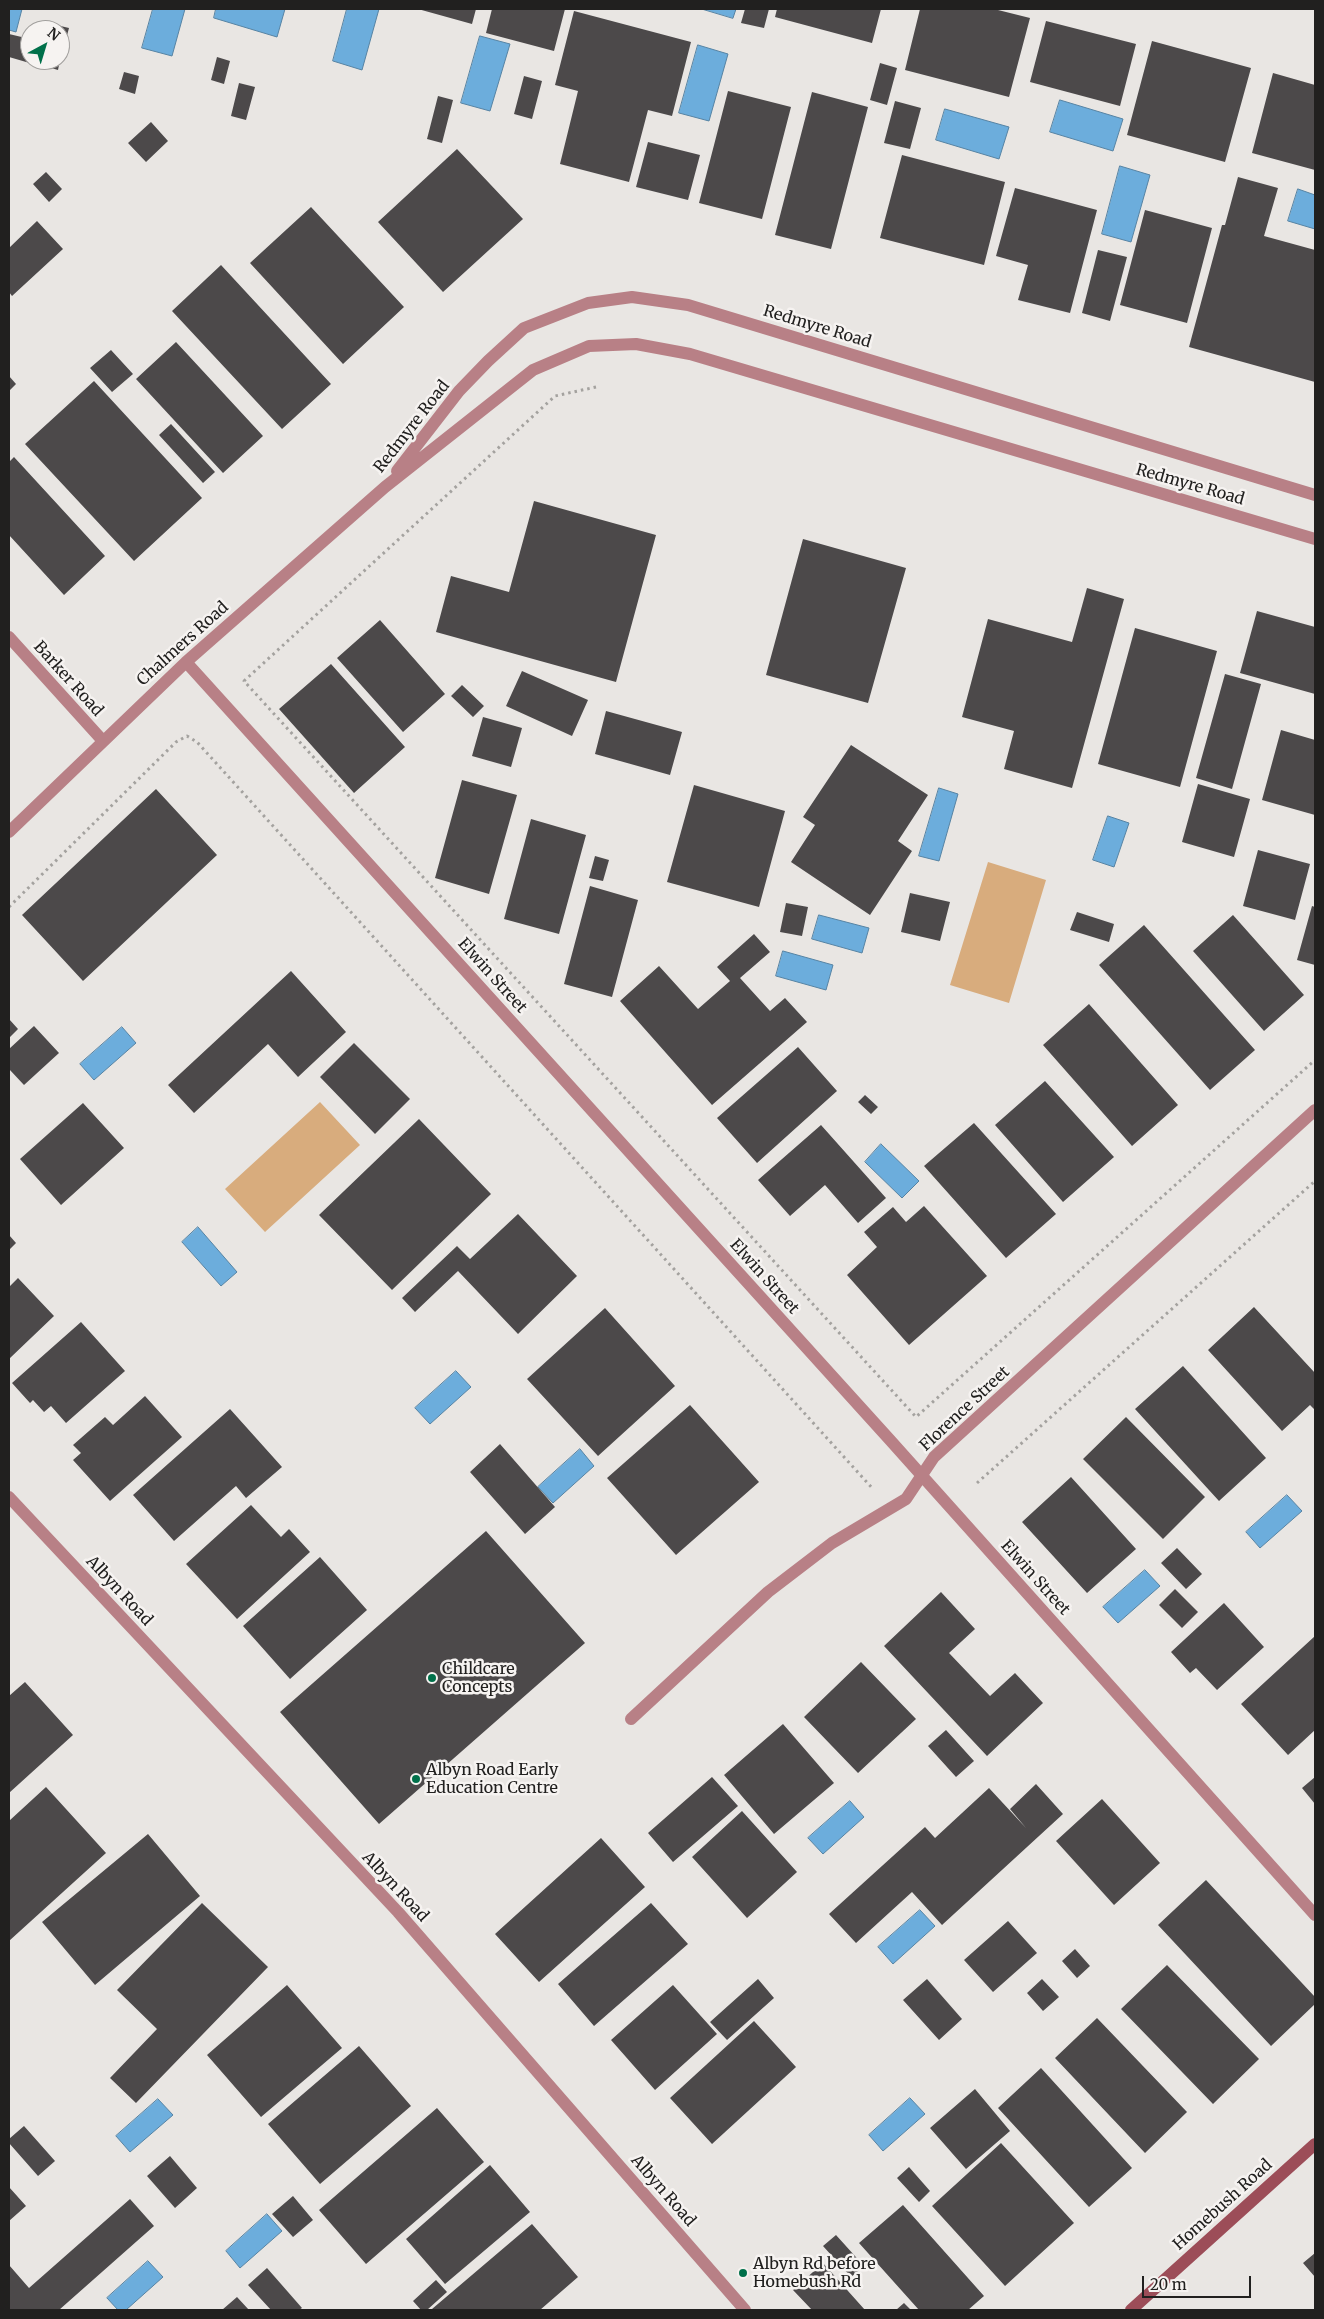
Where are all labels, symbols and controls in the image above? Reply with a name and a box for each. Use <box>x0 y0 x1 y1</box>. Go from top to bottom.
north arrow <box>20 20 70 70</box>
text: N <box>44 24 64 45</box>
street label: Redmyre Road <box>761 301 873 353</box>
street label: Redmyre Road <box>370 377 454 477</box>
street label: Redmyre Road <box>1134 460 1246 510</box>
street label: Chalmers Road <box>133 598 233 690</box>
street label: Barker Road <box>29 637 107 721</box>
street label: Elwin Street <box>453 935 531 1017</box>
street label: Elwin Street <box>725 1236 803 1318</box>
street label: Florence Street <box>916 1363 1014 1455</box>
street label: Elwin Street <box>996 1537 1074 1619</box>
street label: Albyn Road <box>82 1552 156 1630</box>
place label: Childcare Concepts <box>442 1659 515 1697</box>
marker: Childcare Concepts <box>426 1672 438 1684</box>
place label: Albyn Road Early Education Centre <box>426 1760 558 1798</box>
marker: Albyn Road Early Education Centre <box>410 1773 422 1785</box>
street label: Albyn Road <box>358 1848 432 1926</box>
street label: Albyn Road <box>627 2151 699 2231</box>
street label: Homebush Road <box>1170 2156 1276 2254</box>
place label: Albyn Rd before Homebush Rd <box>753 2254 876 2292</box>
scale bar <box>1144 2266 1253 2298</box>
marker: Albyn Rd before Homebush Rd <box>737 2267 749 2279</box>
text: 20 m <box>1150 2275 1187 2294</box>

